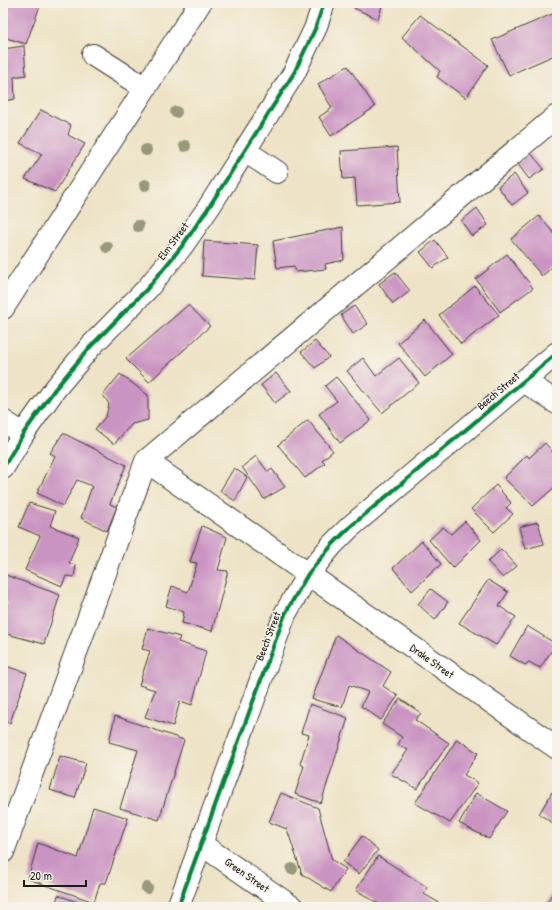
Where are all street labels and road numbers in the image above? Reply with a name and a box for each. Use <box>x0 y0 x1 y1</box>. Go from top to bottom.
street label: Elm Street <box>154 219 192 263</box>
street label: Beech Street <box>474 369 522 413</box>
street label: Beech Street <box>252 609 284 662</box>
street label: Drake Street <box>407 641 457 681</box>
street label: Green Street <box>222 855 272 896</box>

